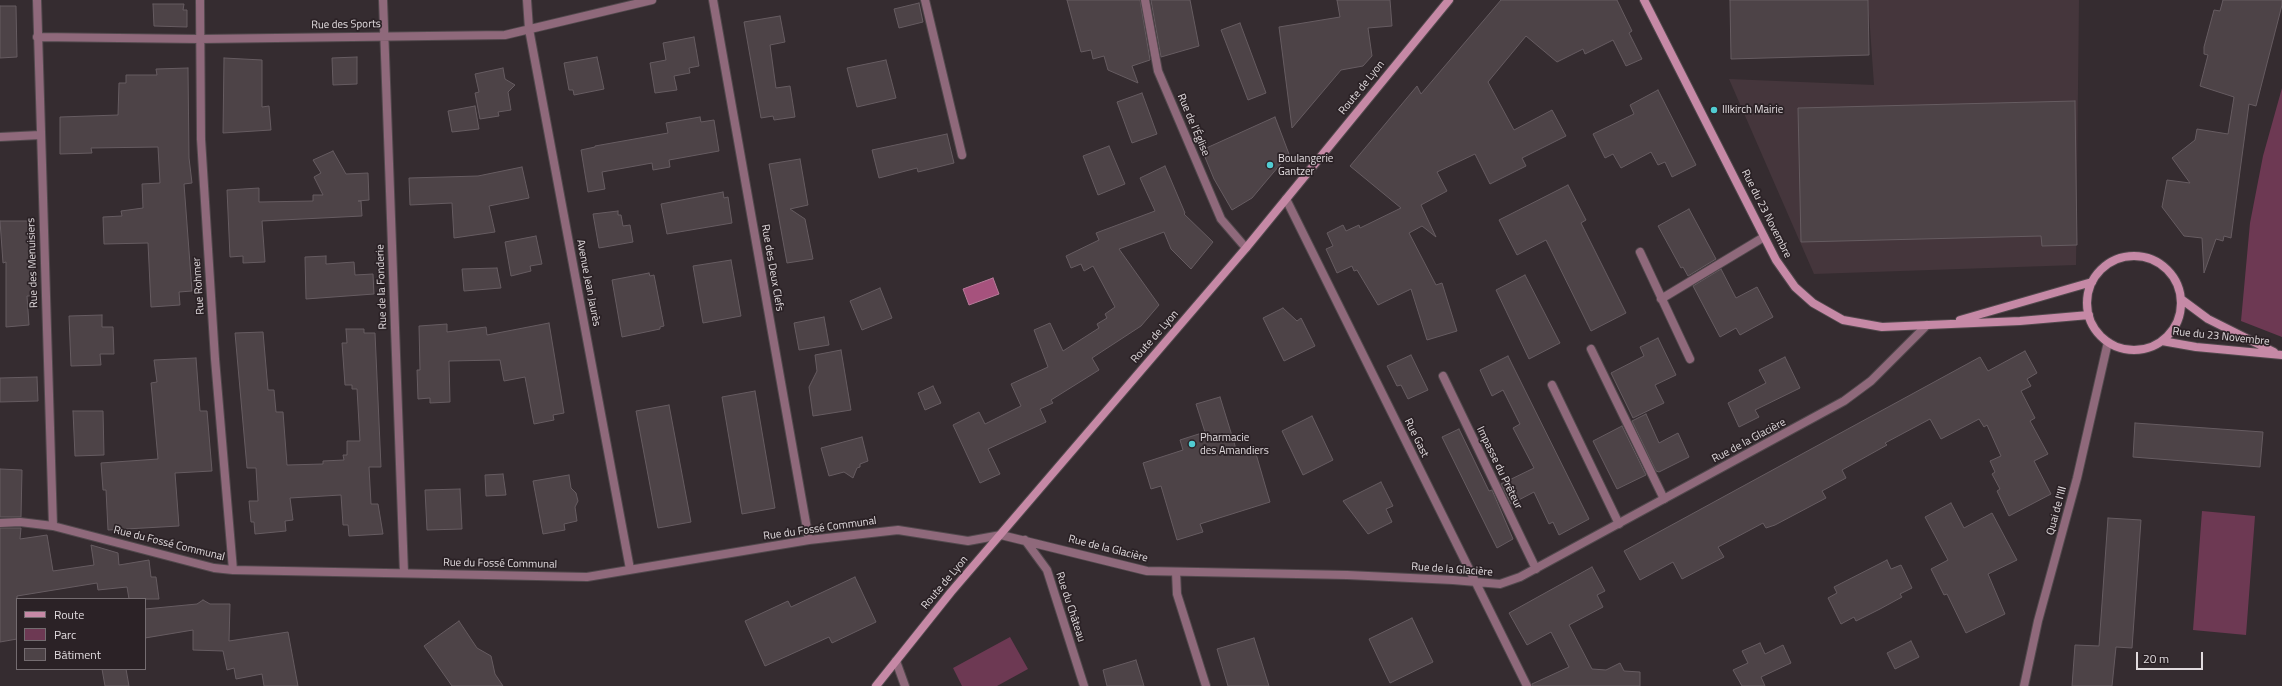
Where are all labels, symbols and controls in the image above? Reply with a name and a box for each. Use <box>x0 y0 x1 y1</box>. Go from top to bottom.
street label: Rue des Sports <box>311 18 381 32</box>
street label: Route de Lyon <box>1336 58 1388 118</box>
street label: Rue de l'Église <box>1174 92 1212 158</box>
place label: Illkirch Mairie <box>1722 103 1783 117</box>
marker: Illkirch Mairie <box>1709 105 1719 115</box>
place label: Boulangerie Gantzer <box>1278 152 1333 178</box>
marker: Boulangerie Gantzer <box>1265 160 1275 170</box>
street label: Rue du 23 Novembre <box>1738 168 1794 260</box>
street label: Rue des Menuisiers <box>25 218 41 308</box>
street label: Rue des Deux Clefs <box>758 223 786 313</box>
street label: Avenue Jean Jaurès <box>573 238 603 328</box>
street label: Rue de la Fonderie <box>374 244 390 330</box>
street label: Rue Rohmer <box>190 257 208 315</box>
street label: Route de Lyon <box>1128 308 1182 366</box>
street label: Rue du 23 Novembre <box>2172 325 2270 349</box>
street label: Rue Gast <box>1401 416 1431 460</box>
street label: Rue de la Glacière <box>1710 416 1788 466</box>
street label: Impasse du Prêteur <box>1473 425 1525 511</box>
place label: Pharmacie des Amandiers <box>1200 431 1269 457</box>
marker: Pharmacie des Amandiers <box>1187 439 1197 449</box>
street label: Quai de l'Ill <box>2044 485 2070 537</box>
street label: Rue du Fossé Communal <box>763 515 877 543</box>
street label: Rue du Fossé Communal <box>112 524 226 564</box>
street label: Rue de la Glacière <box>1067 533 1149 565</box>
street label: Route de Lyon <box>919 554 971 612</box>
street label: Rue du Fossé Communal <box>443 556 557 572</box>
street label: Rue de la Glacière <box>1411 561 1493 579</box>
street label: Rue du Château <box>1052 570 1088 644</box>
legend <box>16 598 146 670</box>
text: Route <box>54 605 84 624</box>
text: Parc <box>54 625 76 644</box>
scale bar <box>2138 644 2205 670</box>
text: Bâtiment <box>54 645 101 664</box>
text: 20 m <box>2143 649 2169 668</box>

